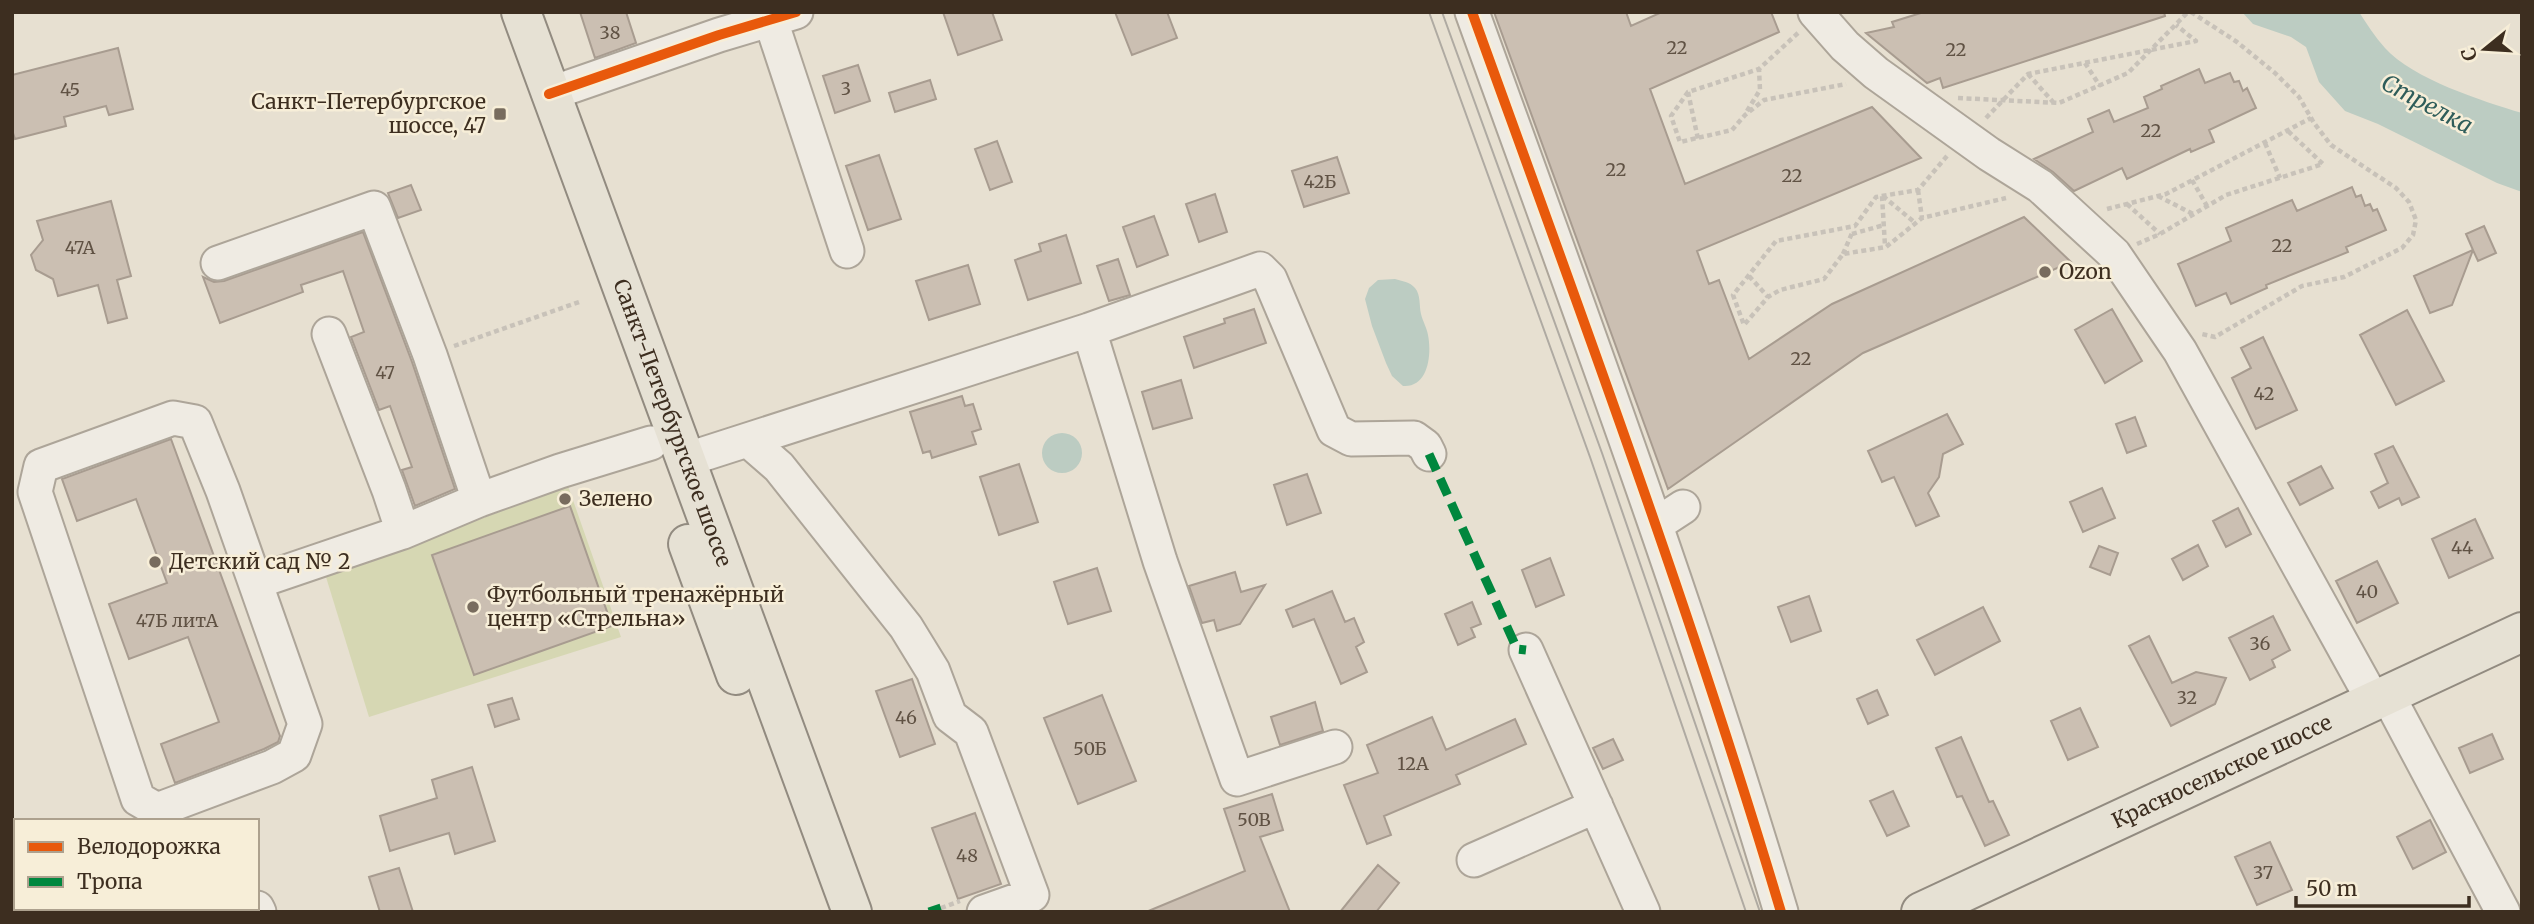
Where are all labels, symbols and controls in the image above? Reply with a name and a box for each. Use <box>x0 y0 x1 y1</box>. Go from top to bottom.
north arrow <box>2450 14 2520 84</box>
house number: 38 <box>600 21 620 44</box>
house number: 22 <box>1666 36 1688 59</box>
house number: 22 <box>1945 38 1967 61</box>
text: С <box>2455 45 2482 64</box>
water label: Стрелка <box>2376 67 2478 140</box>
house number: 3 <box>841 77 851 100</box>
house number: 45 <box>60 78 80 101</box>
place label: Санкт-Петербургское шоссе, 47 <box>251 88 486 139</box>
marker: Санкт-Петербургское шоссе, 47 <box>492 106 508 122</box>
house number: 22 <box>2140 119 2162 142</box>
house number: 22 <box>1605 158 1627 181</box>
house number: 22 <box>1781 164 1803 187</box>
house number: 42Б <box>1304 170 1336 193</box>
house number: 22 <box>2271 234 2293 257</box>
house number: 47А <box>65 236 96 259</box>
place label: Ozon <box>2059 258 2112 285</box>
marker: Ozon <box>2037 264 2053 280</box>
street label: Санкт-Петербургское шоссе <box>607 275 738 570</box>
house number: 22 <box>1790 347 1812 370</box>
house number: 47 <box>375 361 395 384</box>
house number: 42 <box>2254 382 2274 405</box>
place label: Зелено <box>579 485 652 512</box>
marker: Зелено <box>557 491 573 507</box>
house number: 44 <box>2451 536 2473 559</box>
place label: Детский сад № 2 <box>169 548 351 575</box>
marker: Детский сад № 2 <box>147 554 163 570</box>
house number: 40 <box>2356 580 2378 603</box>
place label: Футбольный тренажёрный центр «Стрельна» <box>487 581 784 632</box>
marker: Футбольный тренажёрный центр «Стрельна» <box>465 599 481 615</box>
house number: 47Б литА <box>136 609 218 632</box>
house number: 36 <box>2250 632 2271 655</box>
house number: 32 <box>2177 686 2197 709</box>
house number: 46 <box>895 706 917 729</box>
street label: Красносельское шоссе <box>2107 709 2336 834</box>
house number: 50Б <box>1073 737 1107 760</box>
house number: 12А <box>1397 752 1429 775</box>
house number: 50В <box>1237 808 1271 831</box>
legend <box>14 819 259 910</box>
text: Велодорожка <box>77 833 221 860</box>
house number: 48 <box>956 844 978 867</box>
house number: 37 <box>2253 861 2273 884</box>
scale bar <box>2296 864 2469 908</box>
text: Тропа <box>77 868 142 895</box>
text: 50 m <box>2306 875 2357 902</box>

